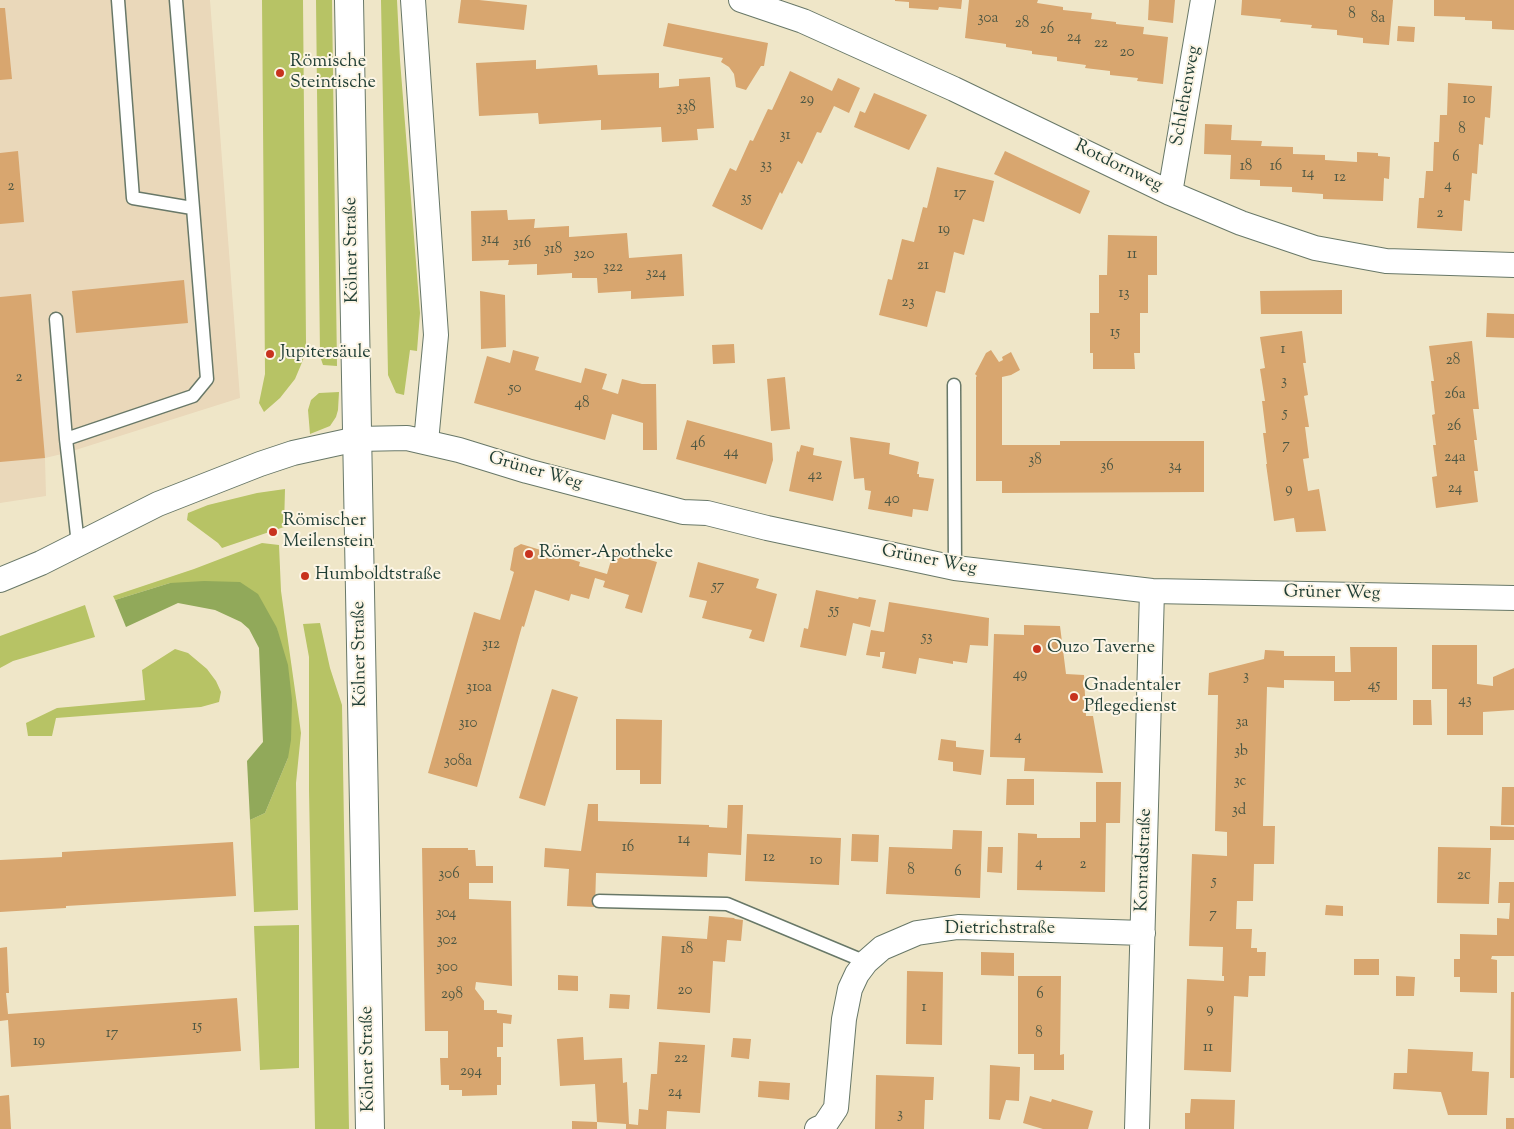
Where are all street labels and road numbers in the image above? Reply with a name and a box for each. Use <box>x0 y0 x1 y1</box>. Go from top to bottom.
street label: Schlehenweg <box>1168 44 1206 148</box>
street label: Rotdornweg <box>1071 136 1165 198</box>
street label: Kölner Straße <box>341 197 365 303</box>
street label: Grüner Weg <box>486 448 584 496</box>
street label: Grüner Weg <box>879 541 979 581</box>
street label: Grüner Weg <box>1283 582 1381 606</box>
street label: Kölner Straße <box>349 601 373 707</box>
street label: Konradstraße <box>1132 808 1158 912</box>
street label: Dietrichstraße <box>945 919 1055 941</box>
street label: Kölner Straße <box>357 1006 381 1112</box>

